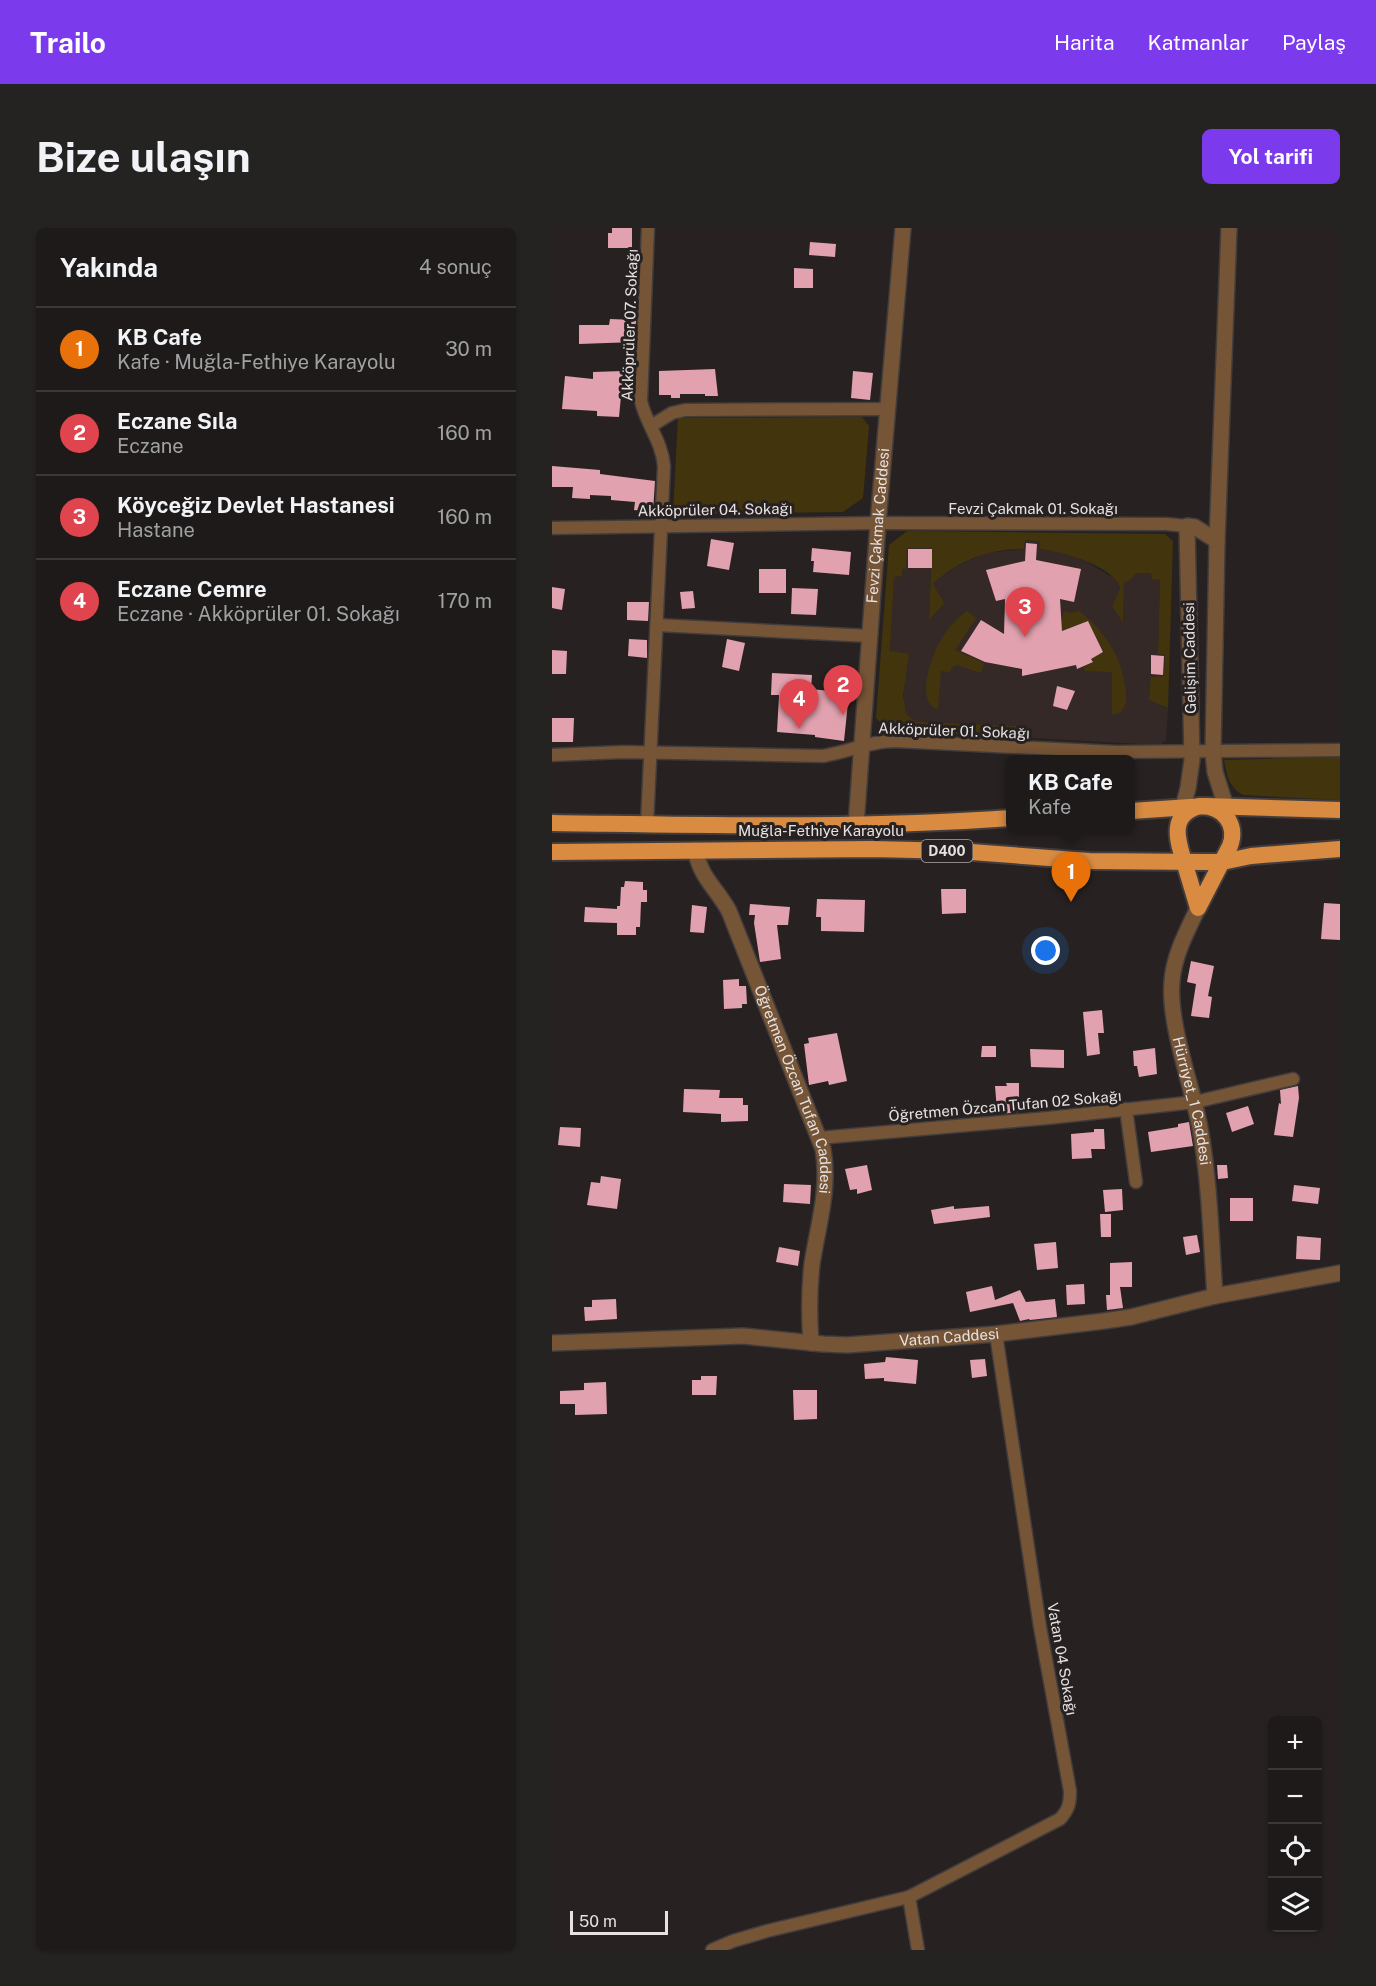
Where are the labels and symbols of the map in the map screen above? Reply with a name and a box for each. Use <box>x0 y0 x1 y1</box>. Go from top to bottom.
street label: Akköprüler 07. Sokağı <box>618 249 641 401</box>
street label: Fevzi Çakmak Caddesi <box>863 448 892 604</box>
street label: Akköprüler 04. Sokağı <box>637 500 793 519</box>
street label: Fevzi Çakmak 01. Sokağı <box>948 500 1118 517</box>
pin: 3 <box>1006 588 1044 637</box>
street label: Gelişim Caddesi <box>1180 602 1199 714</box>
pin: 2 <box>824 666 862 715</box>
pin: 4 <box>780 680 818 729</box>
street label: Akköprüler 01. Sokağı <box>878 719 1030 742</box>
street label: Muğla-Fethiye Karayolu <box>738 822 904 839</box>
road number: D400 <box>922 840 972 862</box>
pin: 1 <box>1052 852 1090 902</box>
your location <box>1031 936 1060 965</box>
street label: Öğretmen Özcan Tufan Caddesi <box>751 982 834 1195</box>
street label: Hürriyet_1 Caddesi <box>1170 1035 1214 1166</box>
street label: Öğretmen Özcan Tufan 02 Sokağı <box>888 1086 1122 1124</box>
street label: Vatan Caddesi <box>899 1325 1000 1349</box>
street label: Vatan 04 Sokağı <box>1044 1601 1081 1717</box>
scale bar <box>570 1908 668 1936</box>

